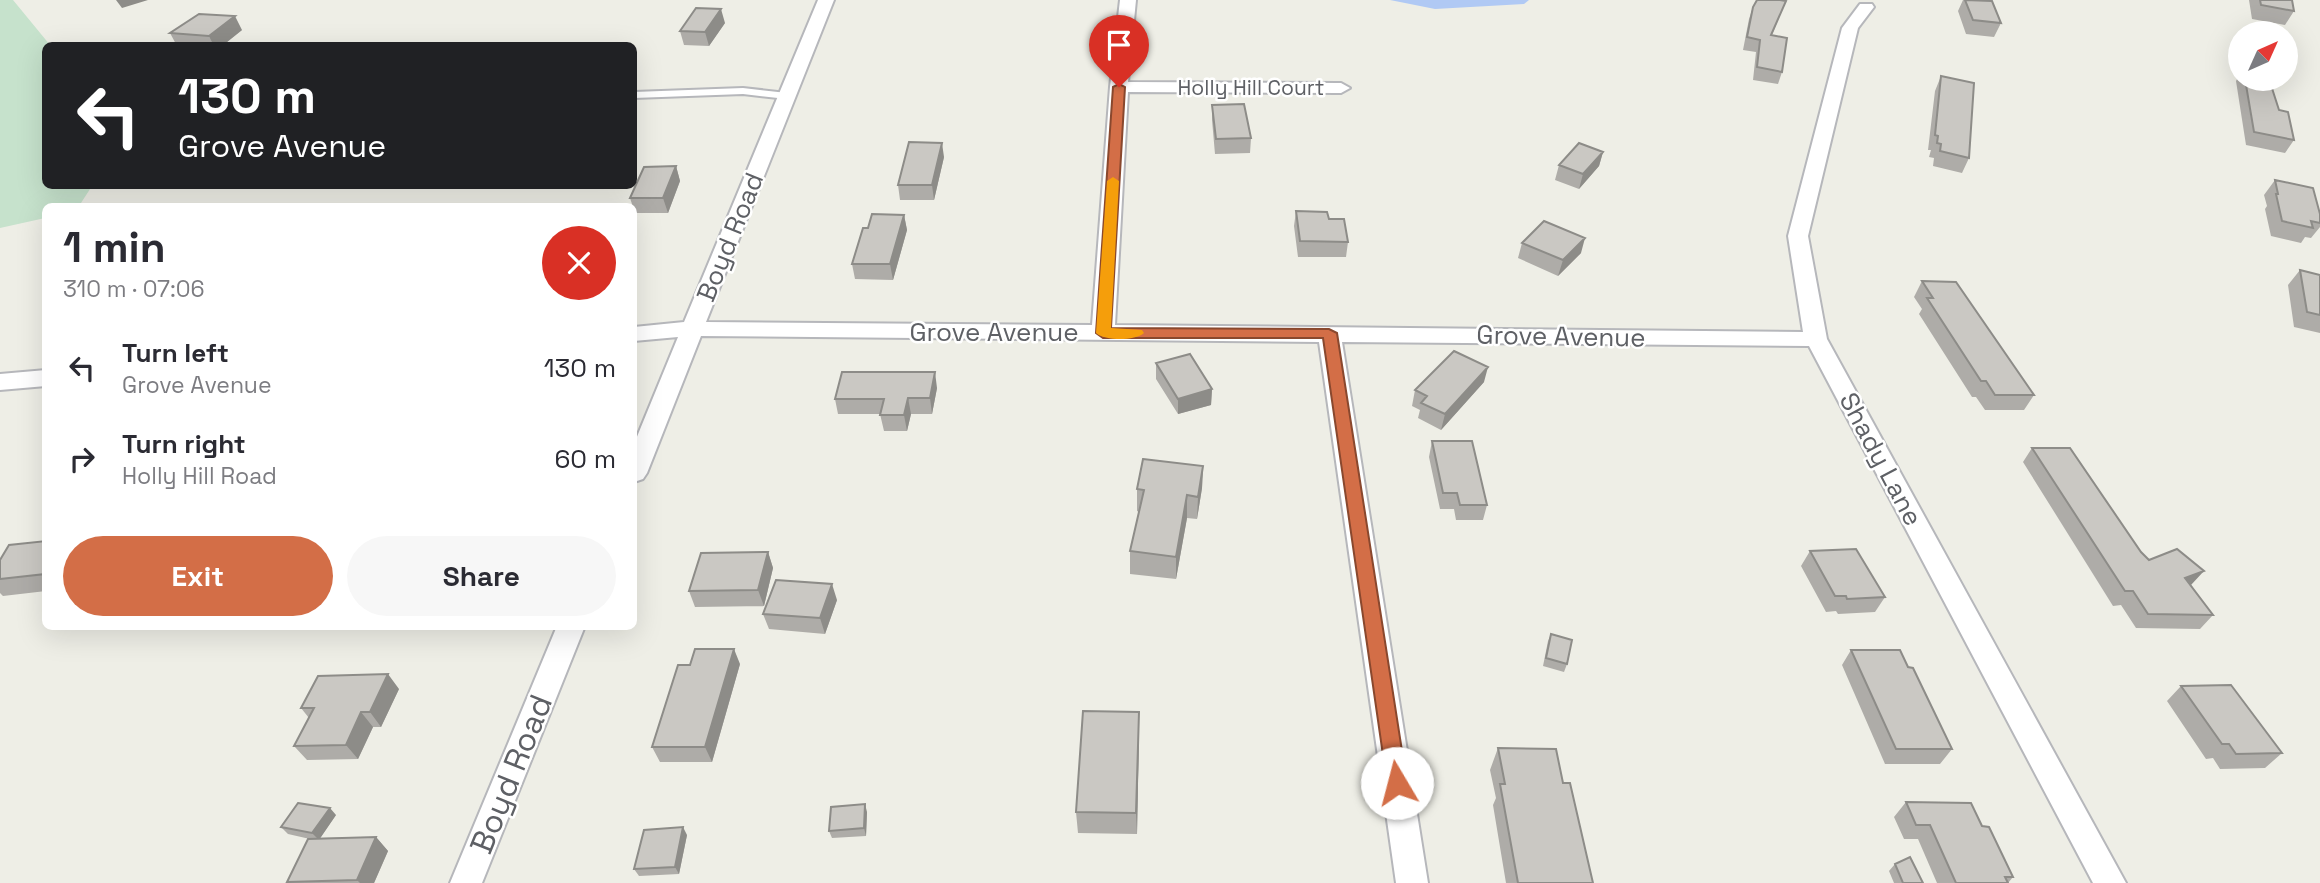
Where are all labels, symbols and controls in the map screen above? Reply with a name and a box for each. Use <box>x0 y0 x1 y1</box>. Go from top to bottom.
pin <box>1089 15 1149 87</box>
north arrow <box>2228 21 2298 91</box>
map controls <box>2228 21 2298 91</box>
icon: arrive <box>1100 26 1138 64</box>
text: 130 m <box>178 65 316 127</box>
icon: left <box>63 70 154 161</box>
street label: Holly Hill Court <box>1178 74 1324 101</box>
text: Grove Avenue <box>178 126 386 166</box>
street label: Boyd Road <box>689 167 771 307</box>
text: 1 min <box>63 221 166 274</box>
button: close <box>542 226 616 300</box>
text: 310 m · 07:06 <box>63 274 205 304</box>
street label: Grove Avenue <box>909 315 1079 349</box>
street label: Grove Avenue <box>1476 318 1646 354</box>
text: Turn left <box>122 336 229 370</box>
icon: left <box>63 349 101 387</box>
text: 130 m <box>544 351 616 385</box>
text: Grove Avenue <box>122 370 272 400</box>
street label: Shady Lane <box>1832 386 1930 532</box>
text: Turn right <box>122 427 246 461</box>
icon: right <box>63 440 101 478</box>
text: 60 m <box>554 442 616 476</box>
text: Holly Hill Road <box>122 461 277 491</box>
button: Exit <box>63 536 333 616</box>
button: Share <box>347 536 616 616</box>
street label: Boyd Road <box>461 689 561 859</box>
position arrow <box>1360 746 1434 820</box>

